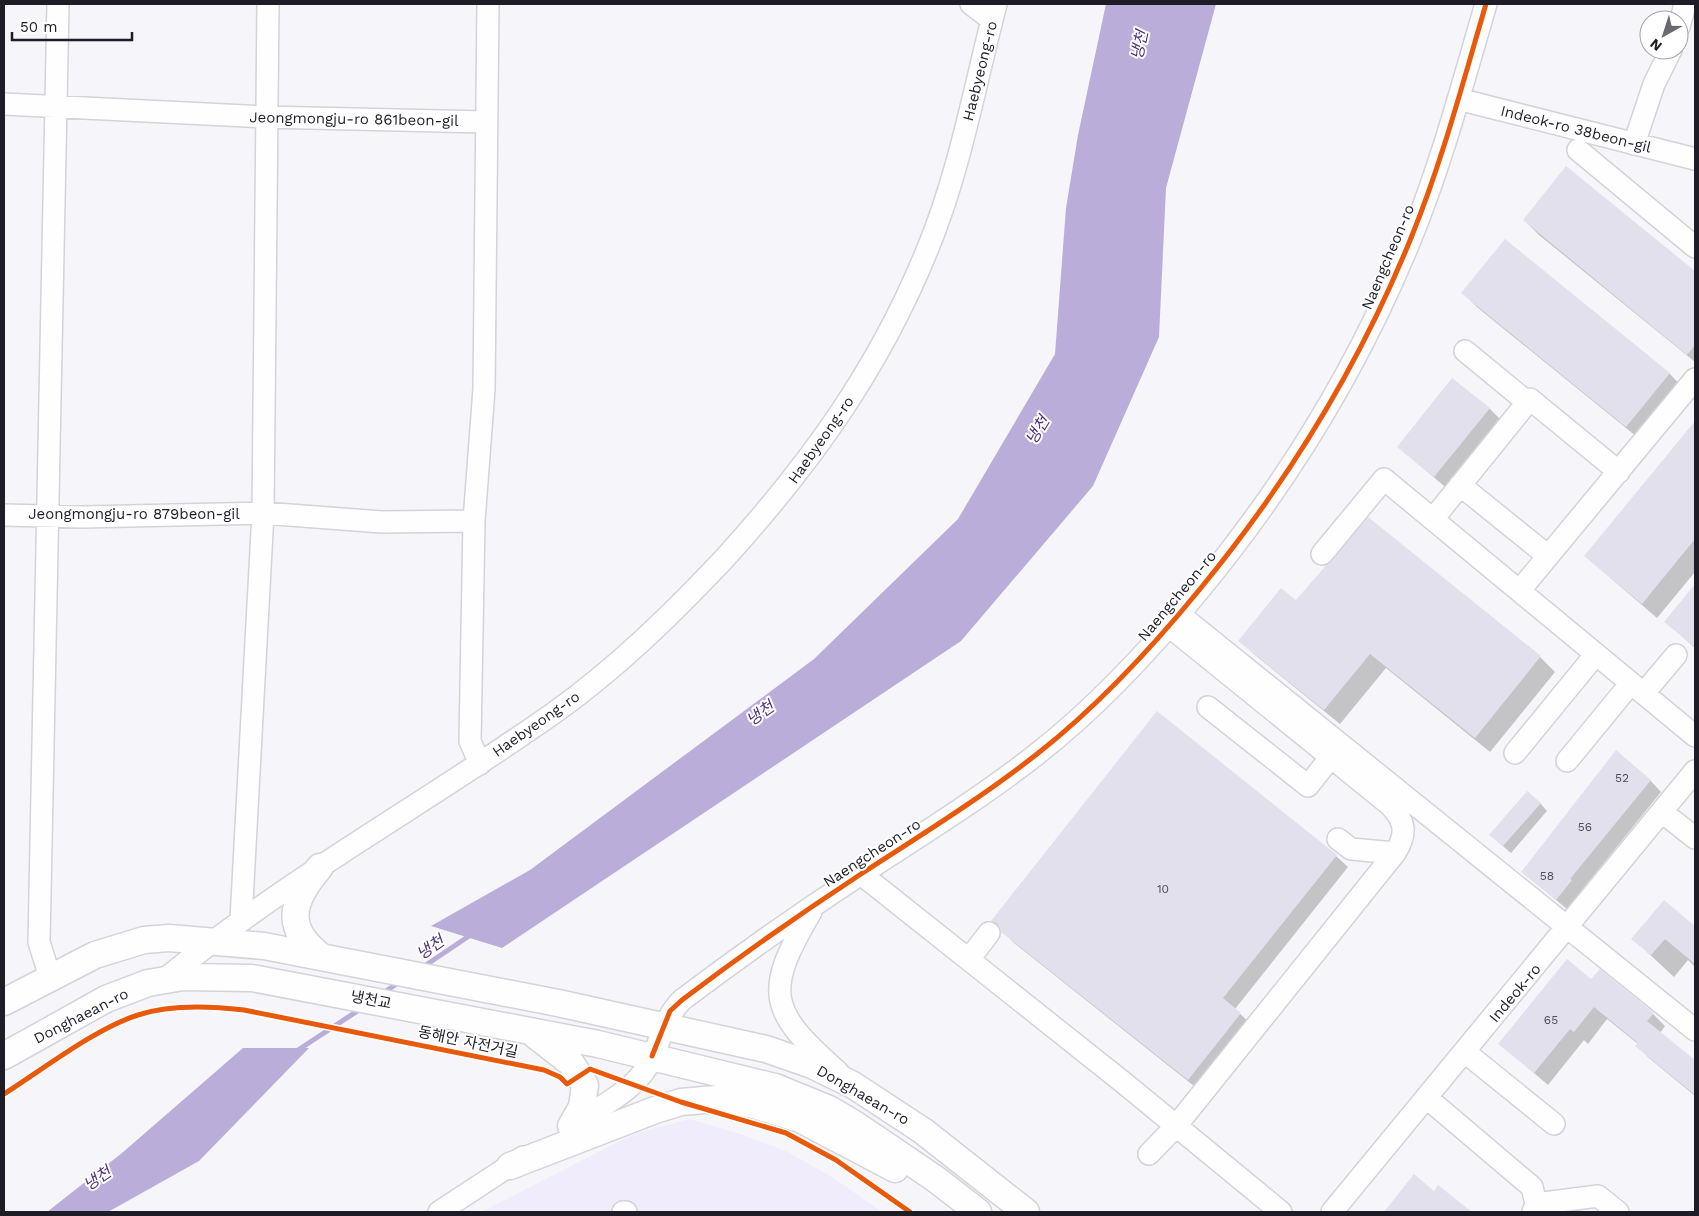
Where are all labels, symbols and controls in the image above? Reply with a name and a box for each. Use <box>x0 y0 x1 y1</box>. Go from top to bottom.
scale bar <box>12 10 132 42</box>
north arrow <box>1639 10 1689 60</box>
text: 50 m <box>20 18 57 36</box>
street label: Haebyeong-ro <box>959 19 1001 123</box>
water label: 냉천 <box>1127 27 1152 61</box>
text: N <box>1647 36 1665 55</box>
street label: Indeok-ro 38beon-gil <box>1499 102 1654 157</box>
street label: Jeongmongju-ro 861beon-gil <box>249 108 459 130</box>
street label: Naengcheon-ro <box>1358 202 1418 312</box>
street label: Haebyeong-ro <box>784 393 858 487</box>
water label: 냉천 <box>1022 411 1054 448</box>
street label: Jeongmongju-ro 879beon-gil <box>28 505 240 523</box>
street label: Naengcheon-ro <box>1134 547 1220 645</box>
street label: Haebyeong-ro <box>489 687 583 761</box>
water label: 냉천 <box>743 696 780 730</box>
house number: 52 <box>1615 771 1629 785</box>
street label: Naengcheon-ro <box>820 815 924 891</box>
house number: 56 <box>1578 820 1592 834</box>
house number: 58 <box>1540 869 1554 883</box>
house number: 10 <box>1157 882 1169 896</box>
water label: 냉천 <box>413 930 450 964</box>
street label: Indeok-ro <box>1485 960 1545 1026</box>
street label: Donghaean-ro <box>31 984 131 1048</box>
street label: 냉천교 <box>349 987 393 1013</box>
house number: 65 <box>1544 1013 1558 1027</box>
street label: 동해안 자전거길 <box>416 1023 520 1061</box>
street label: Donghaean-ro <box>814 1061 912 1129</box>
water label: 냉천 <box>80 1161 117 1195</box>

